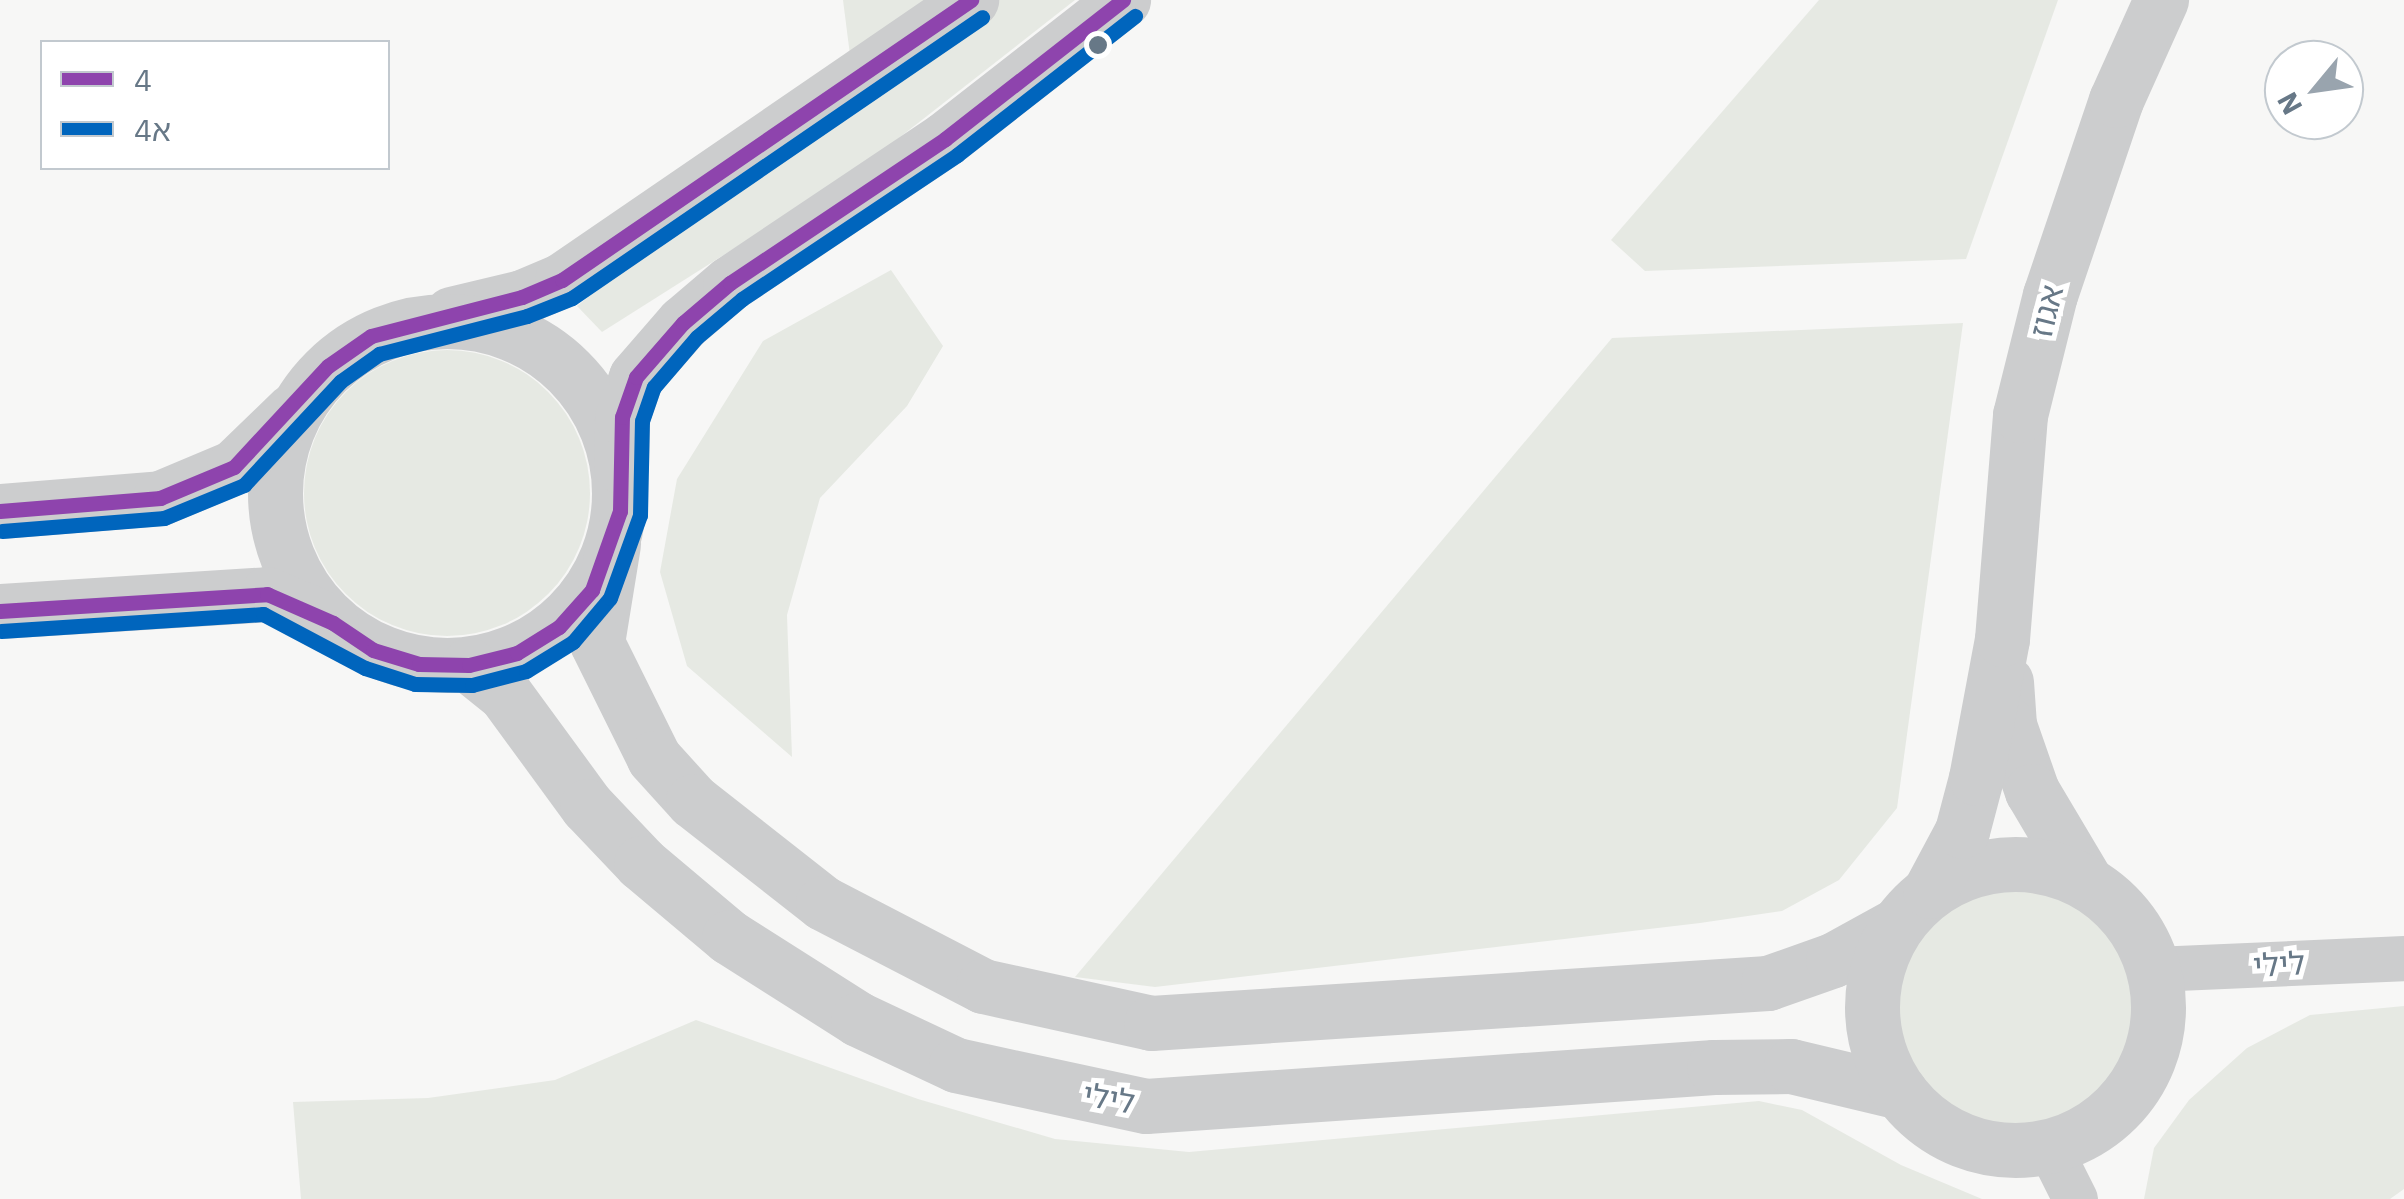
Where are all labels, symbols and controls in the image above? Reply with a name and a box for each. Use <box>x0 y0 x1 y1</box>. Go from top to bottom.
unlabelled marker <box>1088 35 1108 55</box>
legend <box>40 40 390 170</box>
north arrow <box>2264 40 2364 140</box>
text: 4 <box>134 60 152 99</box>
text: N <box>2268 86 2310 122</box>
text: 4א <box>134 110 171 149</box>
street label: אגוז <box>2021 281 2071 341</box>
street label: לילי <box>2252 943 2306 985</box>
street label: לילי <box>1080 1075 1138 1121</box>

